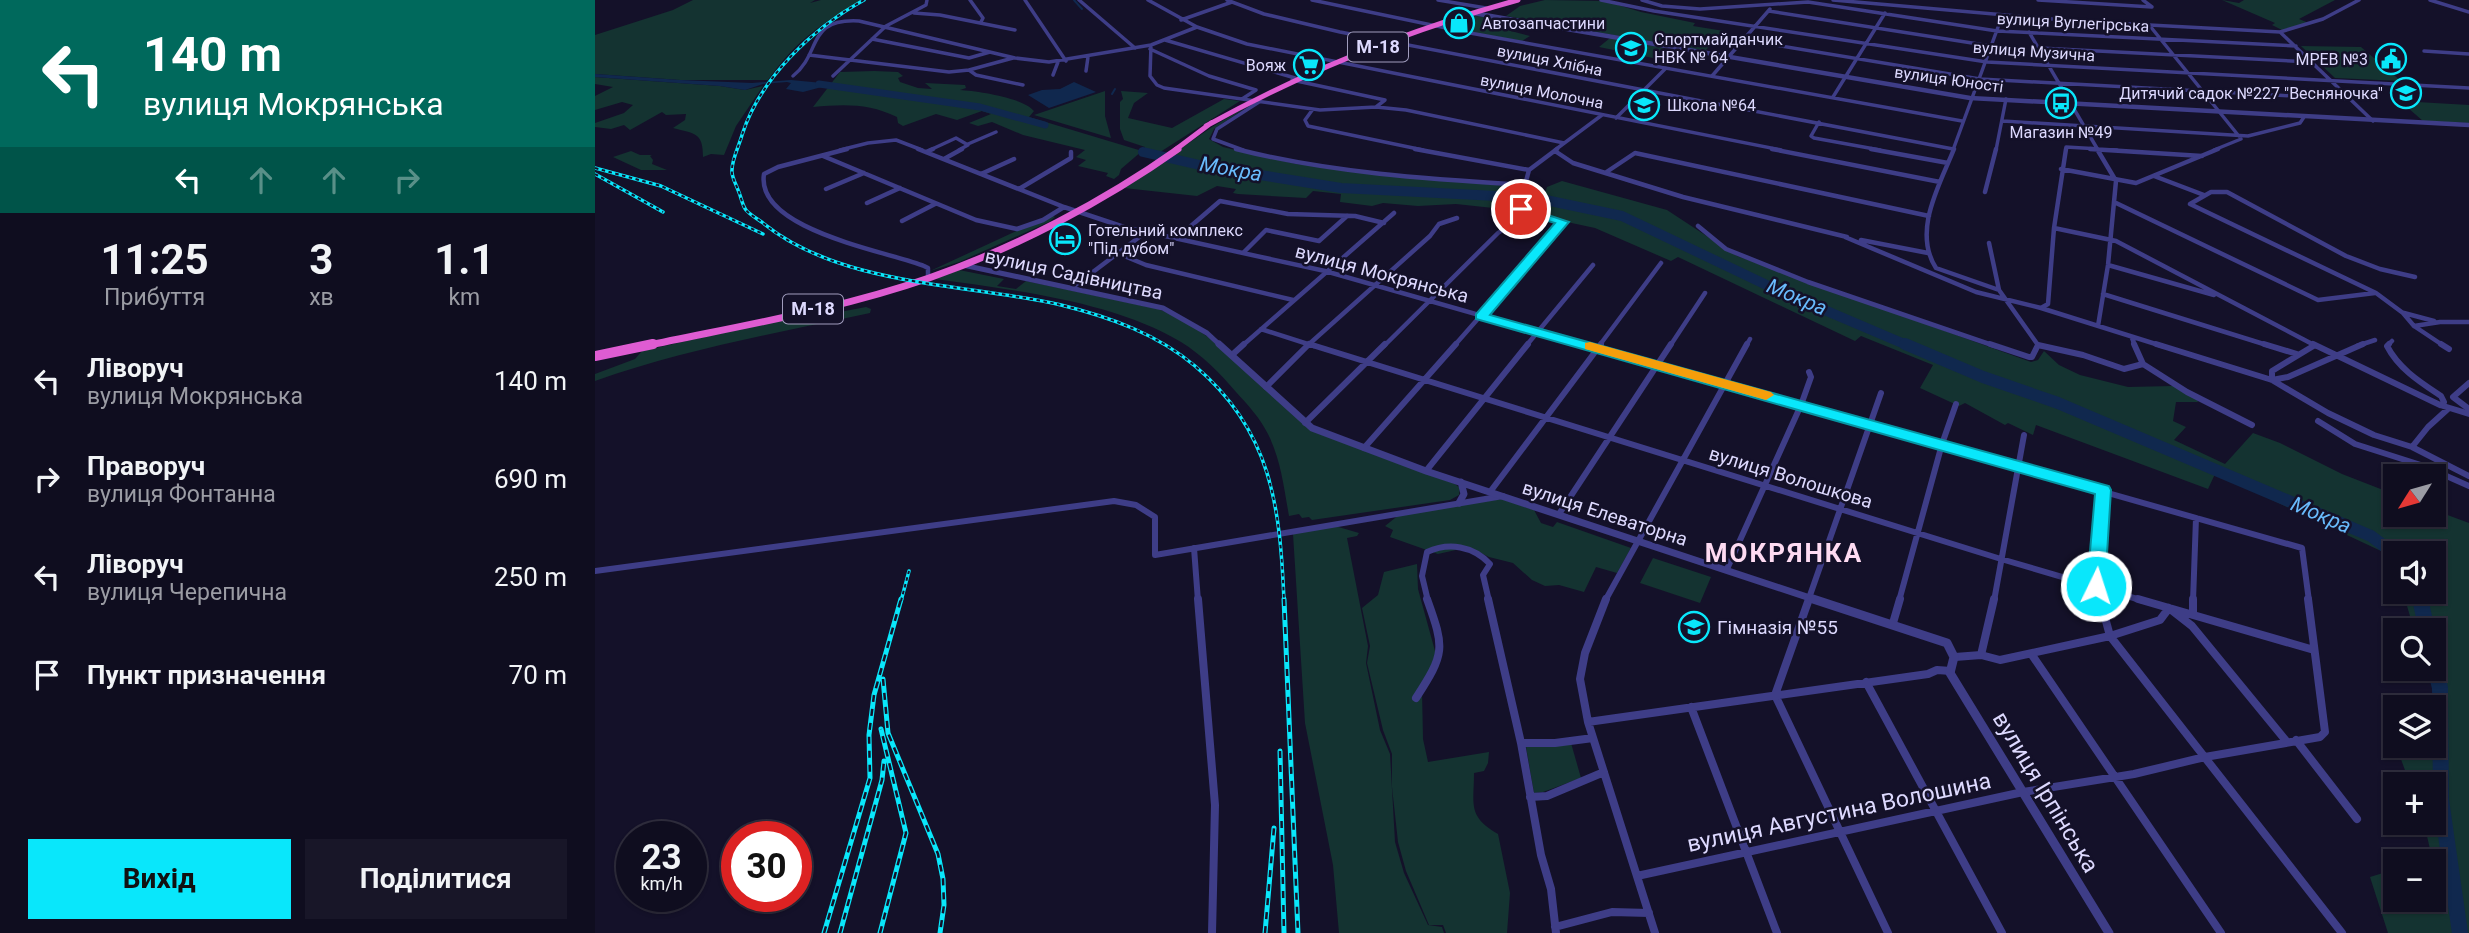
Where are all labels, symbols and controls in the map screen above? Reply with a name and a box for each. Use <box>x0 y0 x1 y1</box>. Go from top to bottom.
shop icon: Автозапчастини <box>1442 6 1476 40</box>
street label: вулиця Вуглегірська <box>1996 9 2150 36</box>
place label: Автозапчастини <box>1482 14 1605 33</box>
text: 140 m <box>143 26 282 83</box>
icon: left <box>28 28 119 119</box>
place label: Спортмайданчик НВК № 64 <box>1654 30 1783 67</box>
school or university icon: Спортмайданчик НВК № 64 <box>1614 31 1648 65</box>
road number: М-18 <box>1348 32 1408 62</box>
street label: вулиця Музична <box>1972 38 2096 65</box>
street label: вулиця Хлібна <box>1496 41 1604 80</box>
public building icon: МРЕВ №3 <box>2374 42 2408 76</box>
supermarket icon: Вояж <box>1292 48 1326 82</box>
place label: МРЕВ №3 <box>2295 50 2368 69</box>
place label: Вояж <box>1246 56 1287 75</box>
street label: вулиця Юності <box>1893 62 2005 97</box>
street label: вулиця Молочна <box>1479 70 1605 113</box>
school or university icon: Дитячий садок №227 "Весняночка" <box>2389 76 2423 110</box>
place label: Дитячий садок №227 "Весняночка" <box>2119 84 2383 103</box>
text: вулиця Мокрянська <box>143 85 444 123</box>
bus stop icon: Магазин №49 <box>2044 86 2078 120</box>
school or university icon: Школа №64 <box>1627 88 1661 122</box>
place label: Школа №64 <box>1667 96 1756 115</box>
place label: Магазин №49 <box>2009 123 2113 142</box>
water label: Мокра <box>1198 152 1264 186</box>
icon: left <box>169 161 207 199</box>
icon: ahead <box>242 161 280 199</box>
icon: ahead <box>315 161 353 199</box>
icon: right <box>388 161 426 199</box>
pin <box>1491 179 1551 239</box>
icon: arrive <box>1502 190 1540 228</box>
place label: Готельний комплекс "Під дубом" <box>1088 221 1243 258</box>
hotel icon: Готельний комплекс "Під дубом" <box>1048 222 1082 256</box>
text: 11:25 <box>100 235 209 284</box>
text: 3 <box>309 235 333 284</box>
text: 1.1 <box>434 235 495 284</box>
street label: вулиця Мокрянська <box>1293 239 1471 308</box>
street label: вулиця Садівництва <box>983 244 1165 305</box>
water label: Мокра <box>1763 274 1831 320</box>
text: Прибуття <box>104 284 205 311</box>
text: хв <box>309 284 334 311</box>
text: km <box>448 284 480 311</box>
road number: М-18 <box>783 295 843 324</box>
text: Ліворуч <box>87 353 184 383</box>
icon: left <box>28 362 66 400</box>
text: 140 m <box>494 366 567 396</box>
text: вулиця Мокрянська <box>87 383 303 410</box>
street label: вулиця Волошкова <box>1706 442 1875 513</box>
text: Праворуч <box>87 451 205 481</box>
icon: right <box>28 460 66 498</box>
text: 690 m <box>494 464 567 494</box>
north arrow <box>2383 464 2447 527</box>
map controls <box>2383 464 2446 912</box>
street label: вулиця Елеваторна <box>1519 476 1690 551</box>
text: вулиця Фонтанна <box>87 481 276 508</box>
water label: Мокра <box>2287 492 2355 538</box>
district label: МОКРЯНКА <box>1705 538 1863 568</box>
button: sound <box>2383 541 2446 604</box>
text: Ліворуч <box>87 549 184 579</box>
position arrow <box>2059 549 2133 623</box>
icon: left <box>28 558 66 596</box>
text: 250 m <box>494 562 567 592</box>
text: вулиця Черепична <box>87 579 287 606</box>
school or university icon: Гімназія №55 <box>1677 610 1711 644</box>
place label: Гімназія №55 <box>1717 616 1838 639</box>
button: search <box>2383 618 2446 681</box>
icon: arrive <box>28 656 66 694</box>
text: Пункт призначення <box>87 660 326 690</box>
text: 70 m <box>509 660 567 690</box>
button: layers <box>2383 695 2446 758</box>
street label: вулиця Ірпінська <box>1987 707 2104 878</box>
street label: вулиця Августина Волошина <box>1685 767 1993 858</box>
button: + <box>2383 772 2446 835</box>
speed limit sign: 30 <box>721 821 812 912</box>
text: 23 <box>641 837 682 878</box>
button: Вихід <box>28 839 291 919</box>
button: Поділитися <box>305 839 567 919</box>
button: − <box>2383 849 2446 912</box>
text: km/h <box>640 873 683 894</box>

